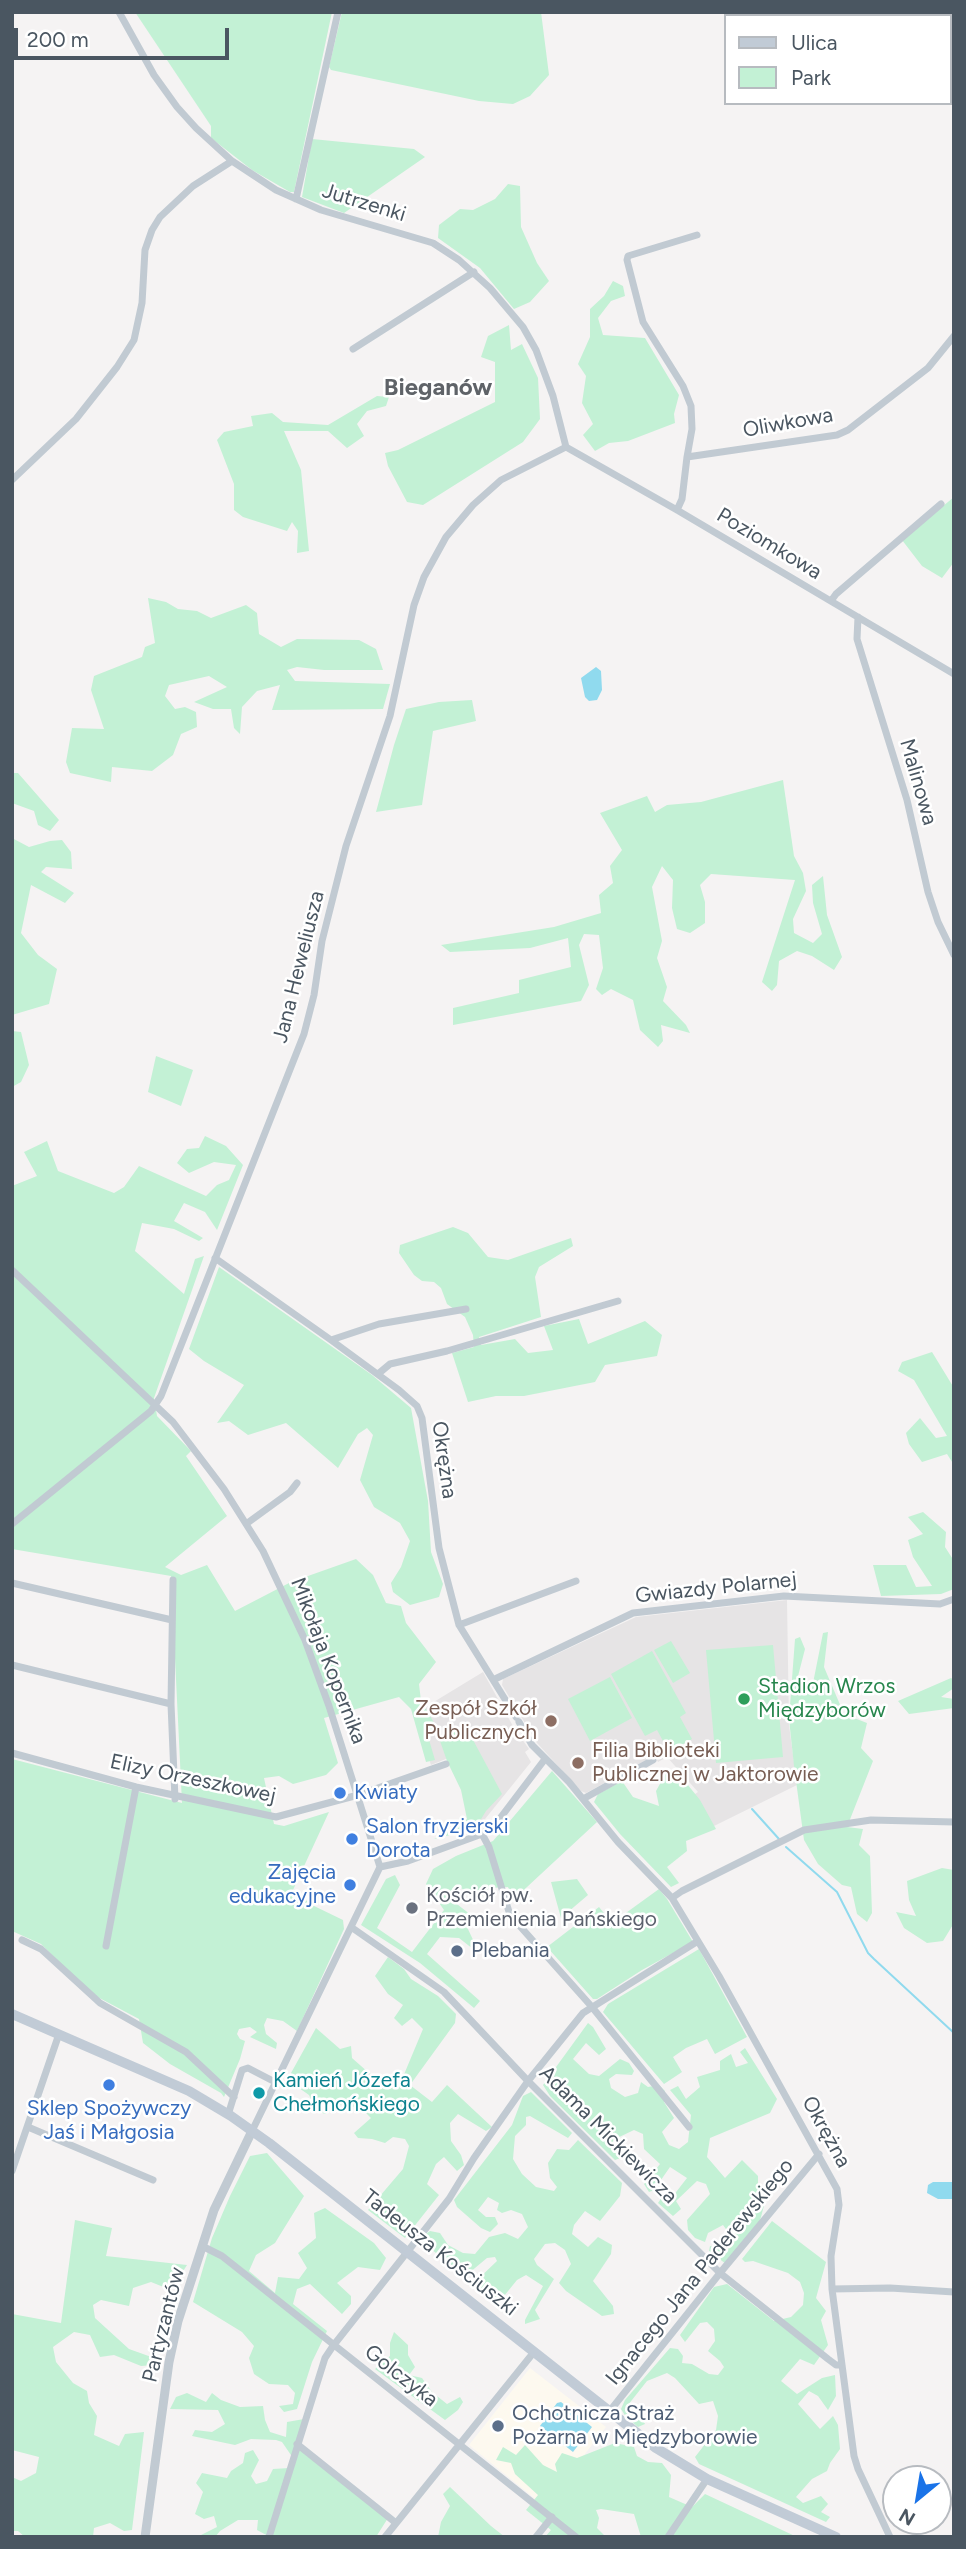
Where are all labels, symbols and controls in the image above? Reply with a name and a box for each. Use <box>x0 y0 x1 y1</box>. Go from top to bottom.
scale bar <box>18 14 233 58</box>
legend <box>724 14 952 105</box>
text: 200 m <box>27 27 89 52</box>
text: Ulica <box>791 30 837 55</box>
text: Park <box>791 65 831 90</box>
street label: Jutrzenki <box>319 178 409 228</box>
district label: Bieganów <box>384 374 492 402</box>
street label: Oliwkowa <box>741 403 835 443</box>
street label: Poziomkowa <box>712 503 826 585</box>
street label: Malinowa <box>894 736 942 828</box>
street label: Jana Heweliusza <box>268 888 330 1046</box>
street label: Okrężna <box>426 1420 462 1500</box>
street label: Gwiazdy Polarnej <box>634 1567 798 1609</box>
street label: Mikołaja Kopernika <box>285 1574 371 1748</box>
place label: Stadion Wrzos Międzyborów <box>758 1674 895 1724</box>
marker: Stadion Wrzos Międzyborów <box>736 1691 752 1707</box>
place label: Zespół Szkół Publicznych <box>415 1696 537 1746</box>
marker: Zespół Szkół Publicznych <box>543 1713 559 1729</box>
place label: Filia Biblioteki Publicznej w Jaktorowie <box>592 1738 819 1788</box>
street label: Elizy Orzeszkowej <box>108 1749 278 1809</box>
marker: Filia Biblioteki Publicznej w Jaktorowie <box>570 1755 586 1771</box>
place label: Kwiaty <box>354 1780 418 1806</box>
marker: Kwiaty <box>332 1785 348 1801</box>
place label: Salon fryzjerski Dorota <box>366 1814 509 1864</box>
marker: Salon fryzjerski Dorota <box>344 1831 360 1847</box>
place label: Zajęcia edukacyjne <box>229 1860 336 1910</box>
marker: Zajęcia edukacyjne <box>342 1877 358 1893</box>
place label: Kościół pw. Przemienienia Pańskiego <box>426 1883 657 1933</box>
marker: Kościół pw. Przemienienia Pańskiego <box>404 1900 420 1916</box>
place label: Plebania <box>471 1938 550 1964</box>
marker: Plebania <box>449 1943 465 1959</box>
street label: Adama Mickiewicza <box>534 2061 682 2209</box>
place label: Kamień Józefa Chełmońskiego <box>273 2068 420 2118</box>
marker: Sklep Spożywczy Jaś i Małgosia <box>101 2077 117 2093</box>
marker: Kamień Józefa Chełmońskiego <box>251 2085 267 2101</box>
street label: Okrężna <box>796 2092 856 2172</box>
place label: Sklep Spożywczy Jaś i Małgosia <box>27 2096 191 2146</box>
street label: Ignacego Jana Paderewskiego <box>601 2154 799 2390</box>
street label: Tadeusza Kościuszki <box>357 2184 523 2322</box>
street label: Partyzantów <box>138 2265 190 2385</box>
street label: Golczyka <box>359 2340 443 2412</box>
place label: Ochotnicza Straż Pożarna w Międzyborowie <box>512 2401 758 2451</box>
marker: Ochotnicza Straż Pożarna w Międzyborowie <box>490 2418 506 2434</box>
north arrow <box>882 2465 952 2535</box>
text: N <box>895 2503 919 2531</box>

